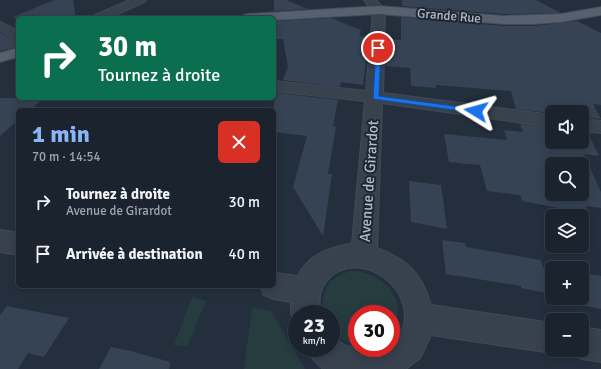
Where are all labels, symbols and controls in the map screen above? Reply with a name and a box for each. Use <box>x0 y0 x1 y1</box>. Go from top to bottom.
street label: Grande Rue <box>416 5 482 27</box>
text: 30 m <box>98 30 157 64</box>
pin <box>361 31 395 65</box>
icon: right <box>32 32 84 84</box>
icon: arrive <box>367 37 389 59</box>
text: Tournez à droite <box>98 64 220 86</box>
position arrow <box>455 90 497 132</box>
map controls <box>545 105 589 357</box>
button: sound <box>545 105 589 149</box>
text: 1 min <box>32 119 90 149</box>
street label: Avenue de Girardot <box>356 120 382 242</box>
button: close <box>218 121 260 163</box>
text: 70 m · 14:54 <box>32 149 101 165</box>
button: search <box>545 157 589 201</box>
text: Tournez à droite <box>66 185 170 203</box>
icon: right <box>32 191 54 213</box>
text: 30 m <box>229 193 260 211</box>
text: Avenue de Girardot <box>66 203 172 219</box>
button: layers <box>545 209 589 253</box>
icon: arrive <box>32 243 54 265</box>
text: Arrivée à destination <box>66 245 203 263</box>
text: 40 m <box>229 245 260 263</box>
button: + <box>545 261 589 305</box>
speed limit sign: 30 <box>348 305 400 357</box>
text: 23 <box>303 313 325 338</box>
button: − <box>545 313 589 357</box>
text: km/h <box>303 335 325 347</box>

